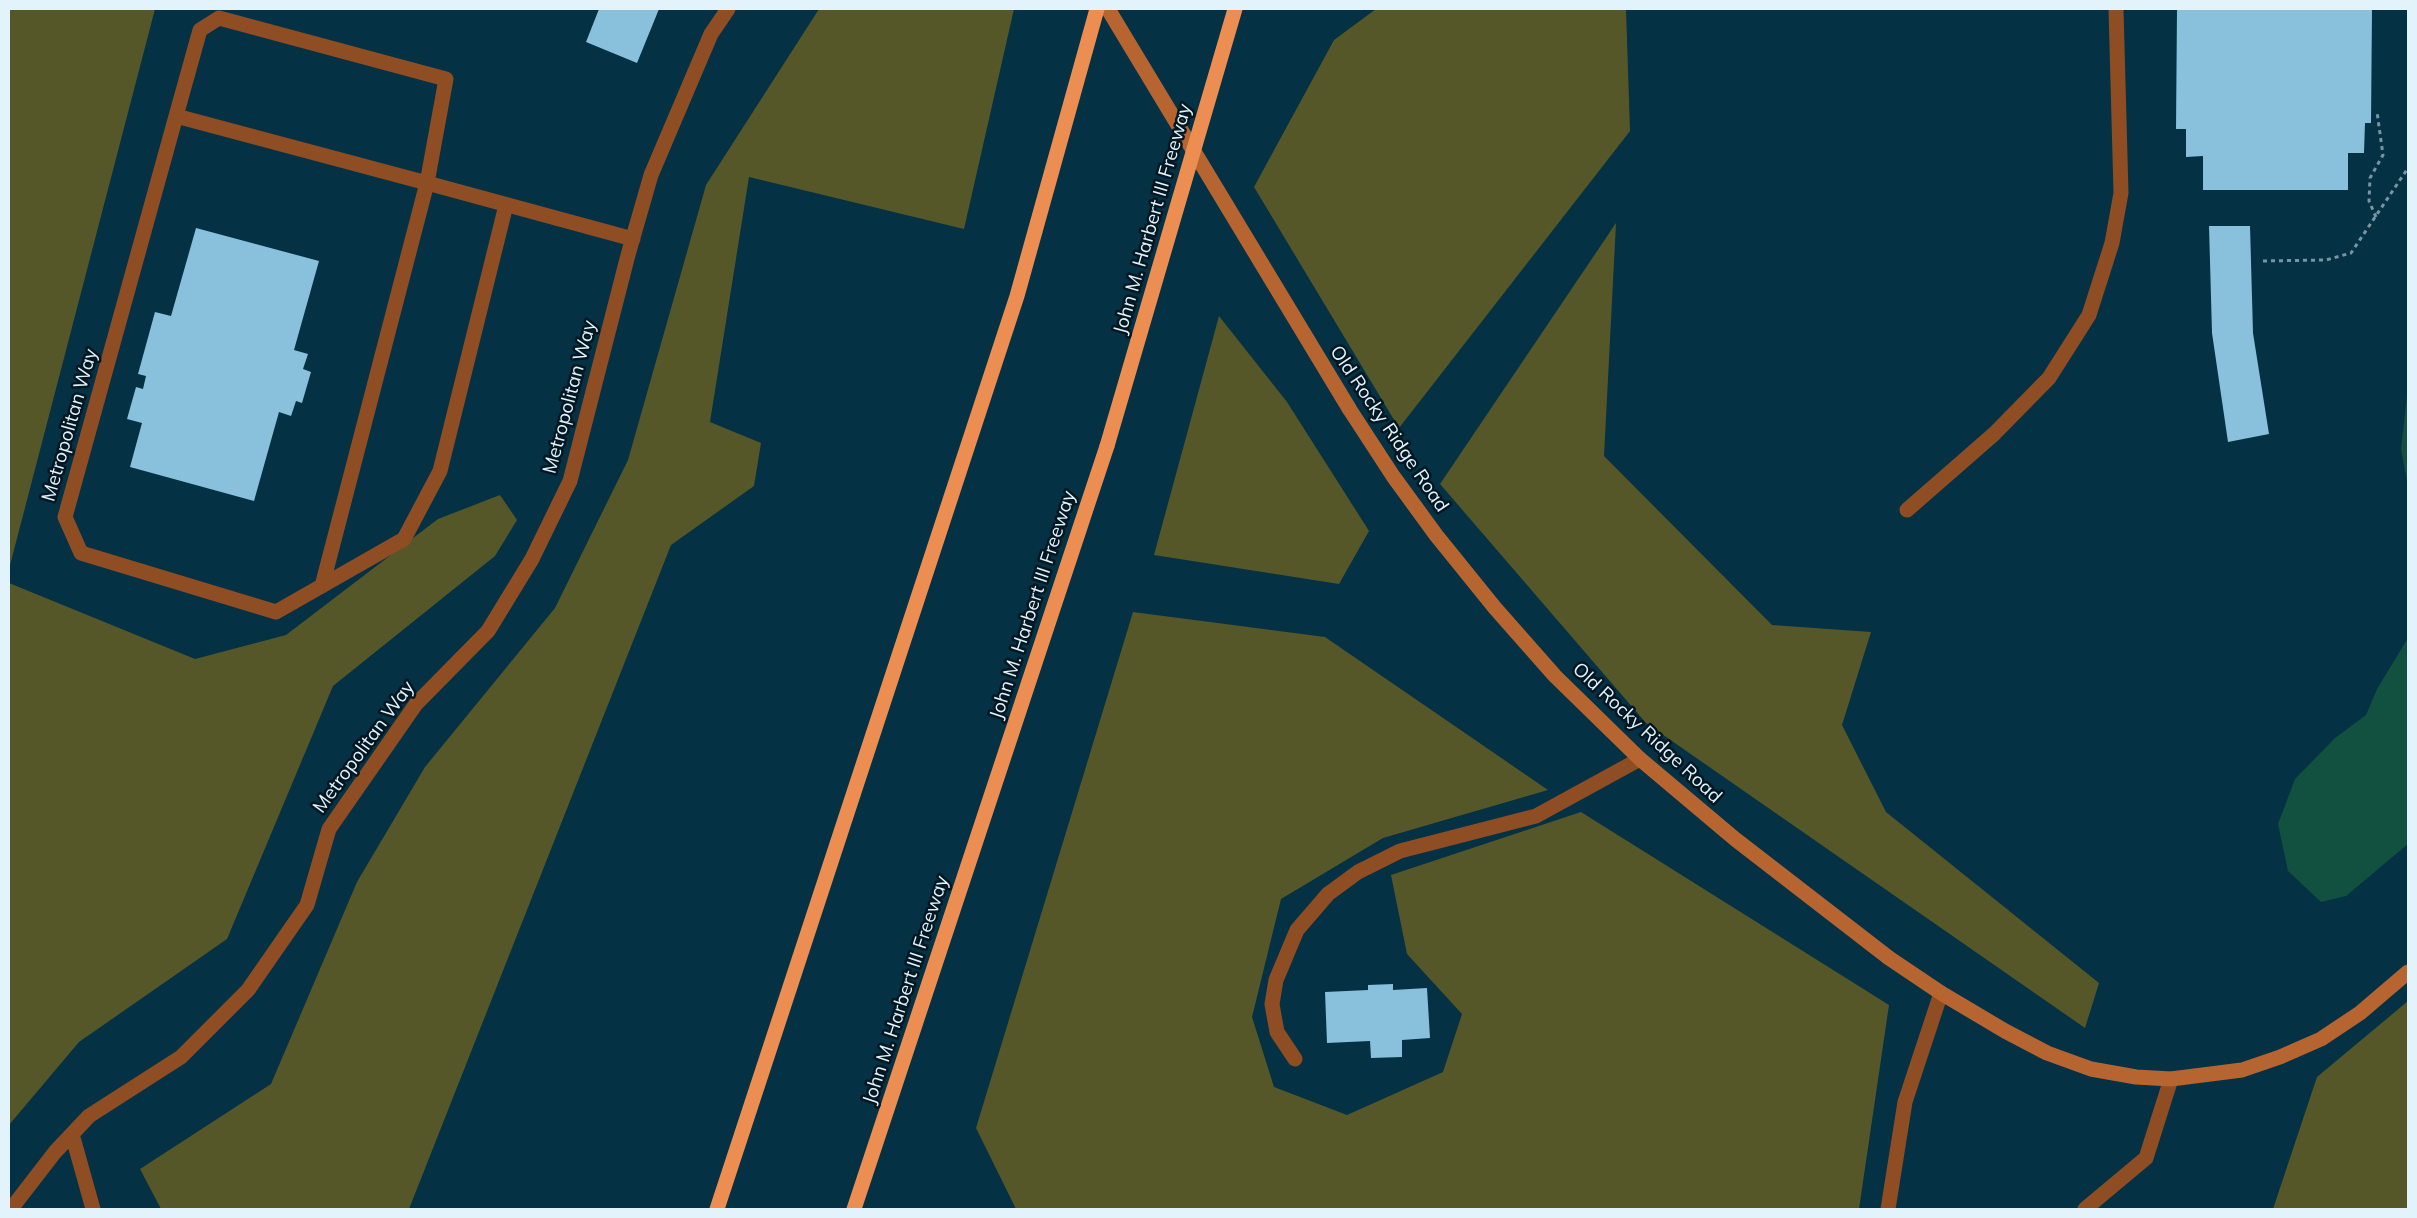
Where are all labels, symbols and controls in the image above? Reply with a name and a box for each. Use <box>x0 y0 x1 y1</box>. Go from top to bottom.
street label: John M. Harbert III Freeway <box>1109 101 1197 337</box>
street label: Metropolitan Way <box>539 318 601 476</box>
street label: Old Rocky Ridge Road <box>1325 342 1453 516</box>
street label: Metropolitan Way <box>37 346 103 504</box>
street label: John M. Harbert III Freeway <box>985 488 1081 722</box>
street label: Old Rocky Ridge Road <box>1568 658 1726 808</box>
street label: Metropolitan Way <box>308 676 420 818</box>
street label: John M. Harbert III Freeway <box>858 873 954 1107</box>

